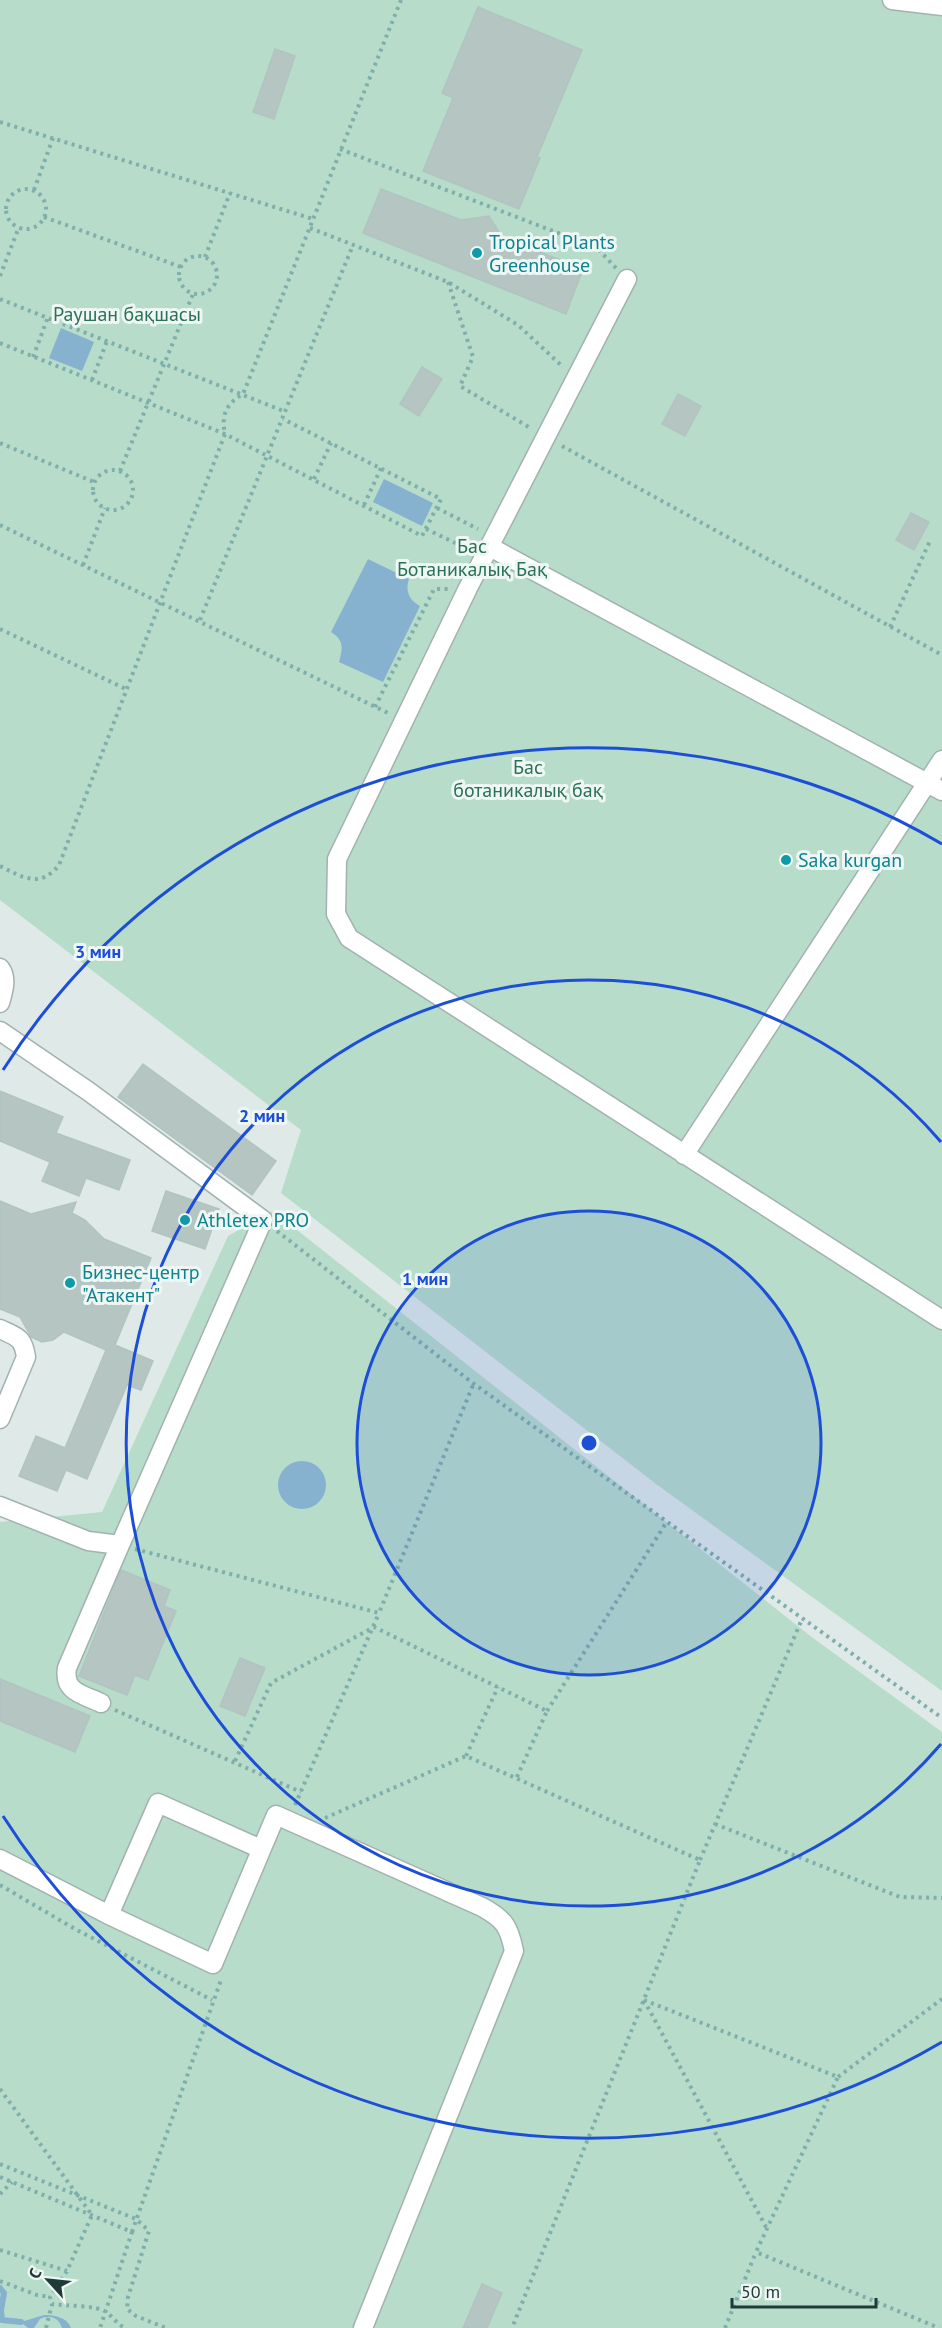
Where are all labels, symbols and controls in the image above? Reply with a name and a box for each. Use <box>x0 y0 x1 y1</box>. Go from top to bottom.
place label: Tropical Plants Greenhouse <box>489 229 615 278</box>
marker: Tropical Plants Greenhouse <box>470 246 484 260</box>
park label: Раушан бақшасы <box>53 301 201 327</box>
park label: Бас Ботаникалық Бақ <box>397 533 547 582</box>
park label: Бас ботаникалық бақ <box>453 754 603 803</box>
place label: Saka kurgan <box>798 847 902 873</box>
marker: Saka kurgan <box>779 853 793 867</box>
text: 3 мин <box>75 940 121 963</box>
text: 2 мин <box>239 1104 285 1127</box>
place label: Athletex PRO <box>197 1207 309 1233</box>
marker: Athletex PRO <box>178 1213 192 1227</box>
place label: Бизнес-центр "Атакент" <box>82 1259 199 1308</box>
text: 1 мин <box>402 1267 448 1290</box>
marker: Бизнес-центр "Атакент" <box>63 1276 77 1290</box>
centre of rings <box>579 1433 599 1453</box>
north arrow <box>18 2250 78 2310</box>
text: С <box>24 2265 46 2282</box>
scale bar <box>732 2271 876 2309</box>
text: 50 m <box>741 2280 780 2303</box>

